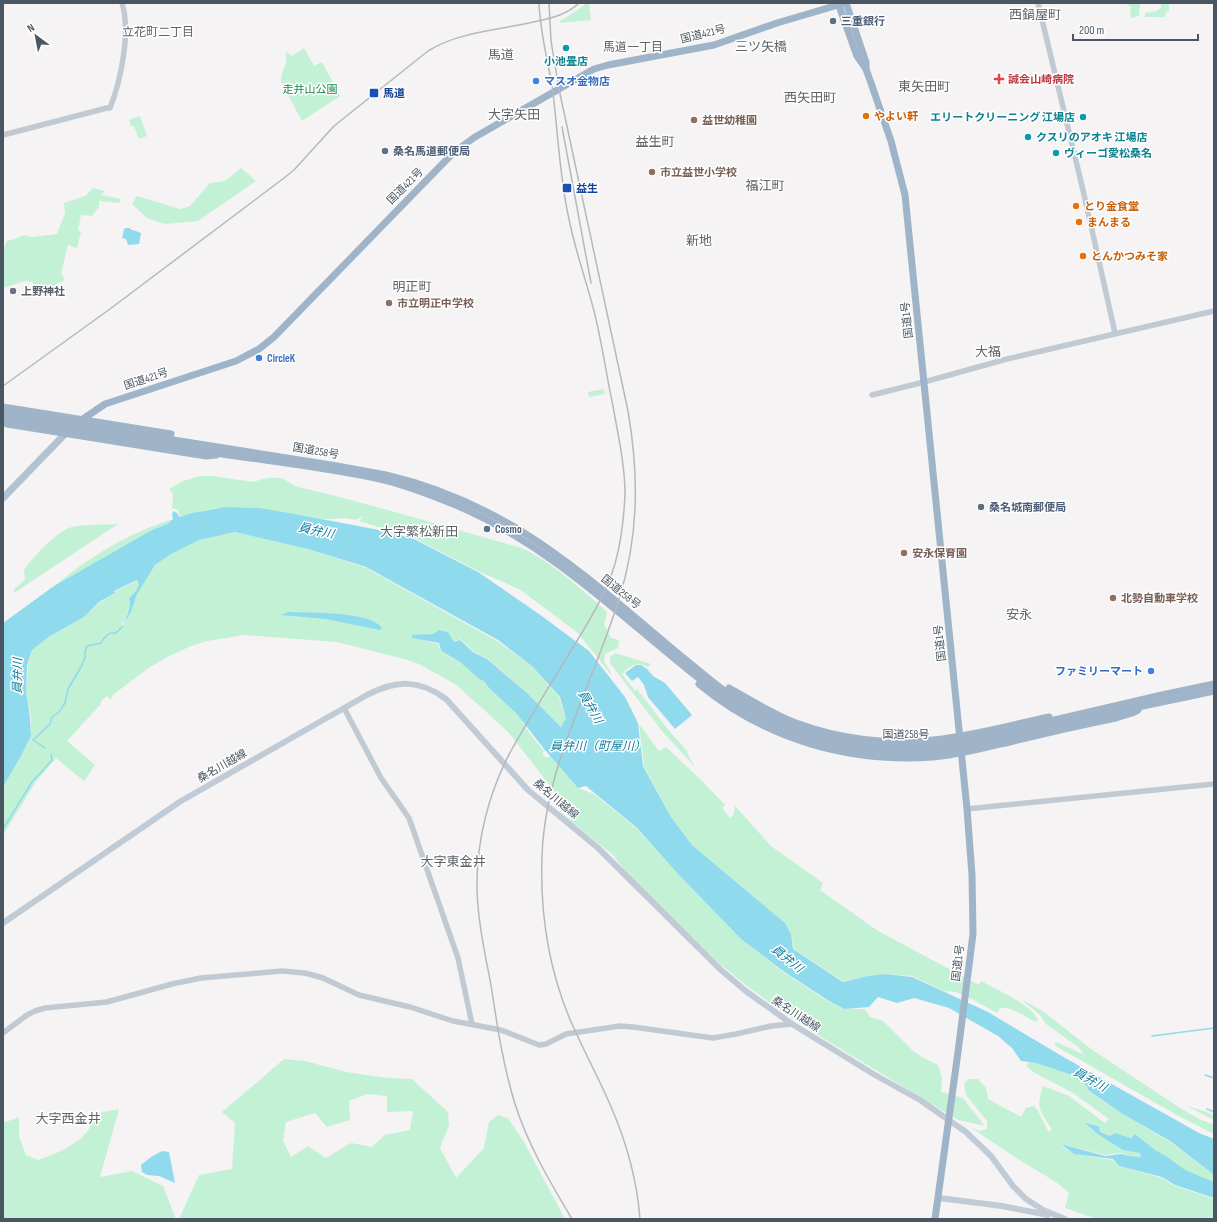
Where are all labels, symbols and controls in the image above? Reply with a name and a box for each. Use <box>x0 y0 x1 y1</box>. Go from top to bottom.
district label: 西鍋屋町 <box>1009 7 1061 23</box>
place label: 三重銀行 <box>841 15 885 28</box>
north arrow <box>16 16 56 56</box>
marker: 三重銀行 <box>828 16 838 26</box>
scale bar <box>1073 16 1198 42</box>
text: N <box>25 21 37 35</box>
street label: 国道421号 <box>679 22 727 46</box>
text: 200 m <box>1079 23 1105 38</box>
district label: 立花町二丁目 <box>122 25 194 40</box>
district label: 三ツ矢橋 <box>735 39 787 55</box>
district label: 馬道一丁目 <box>603 40 663 55</box>
marker: 小池畳店 <box>561 43 571 53</box>
district label: 馬道 <box>488 47 514 63</box>
place label: 小池畳店 <box>544 55 588 68</box>
marker: 誠会山崎病院 <box>993 73 1005 85</box>
place label: 誠会山崎病院 <box>1008 73 1074 86</box>
place label: マスオ金物店 <box>544 75 610 88</box>
marker: マスオ金物店 <box>531 76 541 86</box>
district label: 東矢田町 <box>898 79 950 95</box>
park label: 走井山公園 <box>283 83 338 96</box>
marker: 馬道 <box>368 87 380 99</box>
place label: 馬道 <box>383 87 405 100</box>
district label: 西矢田町 <box>784 90 836 106</box>
district label: 大字矢田 <box>488 107 540 123</box>
place label: やよい軒 <box>874 110 918 123</box>
marker: やよい軒 <box>861 111 871 121</box>
place label: エリートクリーニング 江場店 <box>930 111 1075 124</box>
marker: エリートクリーニング 江場店 <box>1078 112 1088 122</box>
place label: 益世幼稚園 <box>702 114 757 127</box>
marker: 益世幼稚園 <box>689 115 699 125</box>
place label: クスリのアオキ 江場店 <box>1036 131 1147 144</box>
marker: クスリのアオキ 江場店 <box>1023 132 1033 142</box>
district label: 益生町 <box>635 134 675 150</box>
place label: 桑名馬道郵便局 <box>393 145 470 158</box>
marker: 桑名馬道郵便局 <box>380 146 390 156</box>
place label: ヴィーゴ愛松桑名 <box>1064 147 1152 160</box>
marker: ヴィーゴ愛松桑名 <box>1051 148 1061 158</box>
street label: 国道421号 <box>384 165 426 207</box>
place label: 市立益世小学校 <box>660 166 737 179</box>
marker: 市立益世小学校 <box>647 167 657 177</box>
district label: 福江町 <box>745 178 785 194</box>
marker: 益生 <box>561 182 573 194</box>
place label: 益生 <box>576 182 598 195</box>
place label: とり金食堂 <box>1084 200 1139 213</box>
marker: とり金食堂 <box>1071 201 1081 211</box>
place label: まんまる <box>1087 216 1131 229</box>
marker: まんまる <box>1074 217 1084 227</box>
district label: 新地 <box>686 233 712 249</box>
place label: とんかつみそ家 <box>1091 250 1168 263</box>
marker: とんかつみそ家 <box>1078 251 1088 261</box>
district label: 明正町 <box>392 279 432 295</box>
place label: 上野神社 <box>21 285 65 298</box>
marker: 上野神社 <box>8 286 18 296</box>
place label: 市立明正中学校 <box>397 297 474 310</box>
marker: 市立明正中学校 <box>384 298 394 308</box>
street label: 国道1号 <box>899 301 915 339</box>
district label: 大福 <box>975 344 1001 360</box>
place label: CircleK <box>267 352 296 365</box>
marker: CircleK <box>254 353 264 363</box>
street label: 国道421号 <box>122 366 170 392</box>
street label: 国道258号 <box>292 441 340 461</box>
place label: 桑名城南郵便局 <box>989 501 1066 514</box>
marker: 桑名城南郵便局 <box>976 502 986 512</box>
water label: 員弁川 <box>297 520 337 542</box>
place label: Cosmo <box>495 523 522 536</box>
district label: 大字繁松新田 <box>380 524 458 540</box>
marker: Cosmo <box>482 524 492 534</box>
place label: 安永保育園 <box>912 547 967 560</box>
marker: 安永保育園 <box>899 548 909 558</box>
street label: 国道258号 <box>599 572 643 612</box>
place label: 北勢自動車学校 <box>1121 592 1198 605</box>
marker: 北勢自動車学校 <box>1108 593 1118 603</box>
district label: 安永 <box>1006 607 1032 623</box>
street label: 国道1号 <box>932 624 948 662</box>
water label: 員弁川 <box>10 656 26 694</box>
place label: ファミリーマート <box>1055 665 1143 678</box>
marker: ファミリーマート <box>1146 666 1156 676</box>
water label: 員弁川 <box>575 688 606 728</box>
street label: 国道258号 <box>883 728 929 741</box>
water label: 員弁川（町屋川） <box>550 739 646 754</box>
street label: 桑名川越線 <box>195 747 249 785</box>
street label: 桑名川越線 <box>531 776 581 822</box>
district label: 大字東金井 <box>420 854 486 870</box>
water label: 員弁川 <box>768 942 807 977</box>
street label: 国道1号 <box>949 944 967 982</box>
street label: 桑名川越線 <box>769 994 823 1034</box>
water label: 員弁川 <box>1071 1065 1111 1096</box>
district label: 大字西金井 <box>35 1111 101 1127</box>

